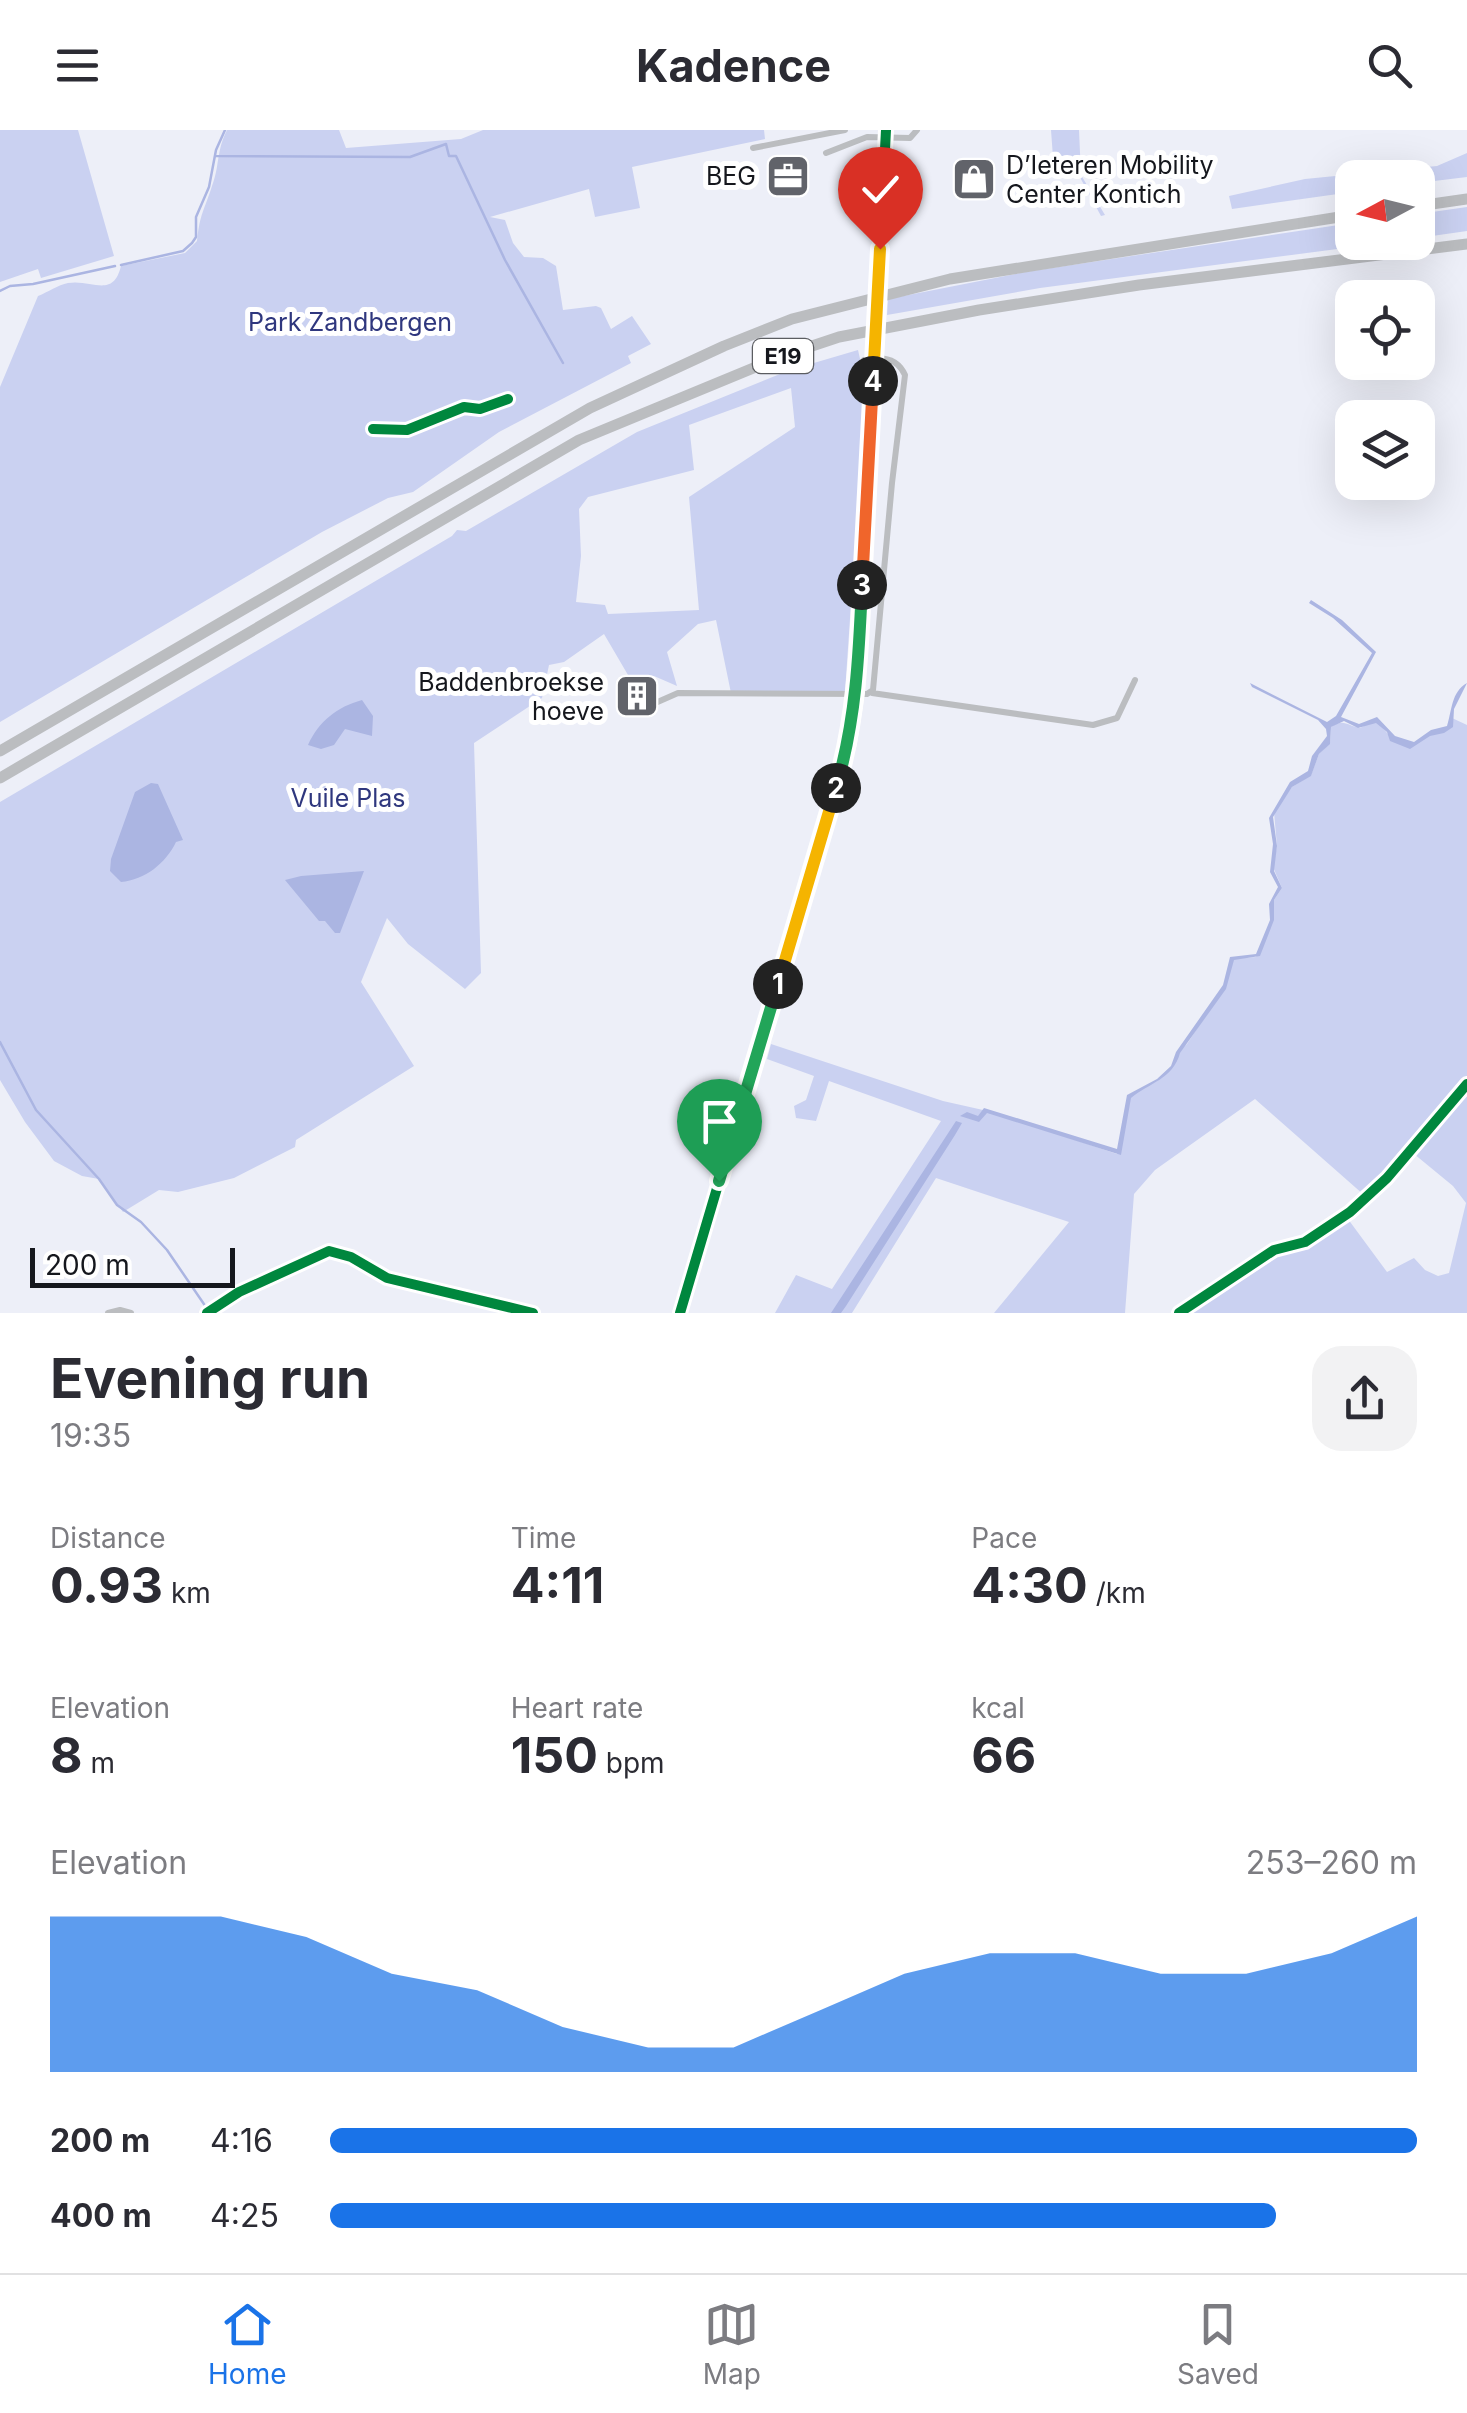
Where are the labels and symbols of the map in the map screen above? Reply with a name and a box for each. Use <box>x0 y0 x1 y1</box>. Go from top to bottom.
pin <box>838 147 923 250</box>
place label: D’Ieteren Mobility Center Kontich <box>1006 150 1214 209</box>
office icon: BEG <box>765 153 811 199</box>
shop icon: D’Ieteren Mobility Center Kontich <box>951 156 997 202</box>
north arrow <box>1335 160 1435 260</box>
place label: BEG <box>706 161 756 191</box>
park label: Park Zandbergen <box>248 307 452 337</box>
road number: E19 <box>753 339 813 373</box>
pin: 4 <box>848 356 898 406</box>
pin: 3 <box>837 560 887 610</box>
place label: Baddenbroekse hoeve <box>418 667 604 726</box>
building icon: Baddenbroekse hoeve <box>614 673 660 719</box>
pin: 2 <box>811 763 861 813</box>
park label: Vuile Plas <box>290 783 406 813</box>
pin: 1 <box>753 959 803 1009</box>
pin <box>677 1079 762 1182</box>
scale bar <box>30 1243 235 1288</box>

